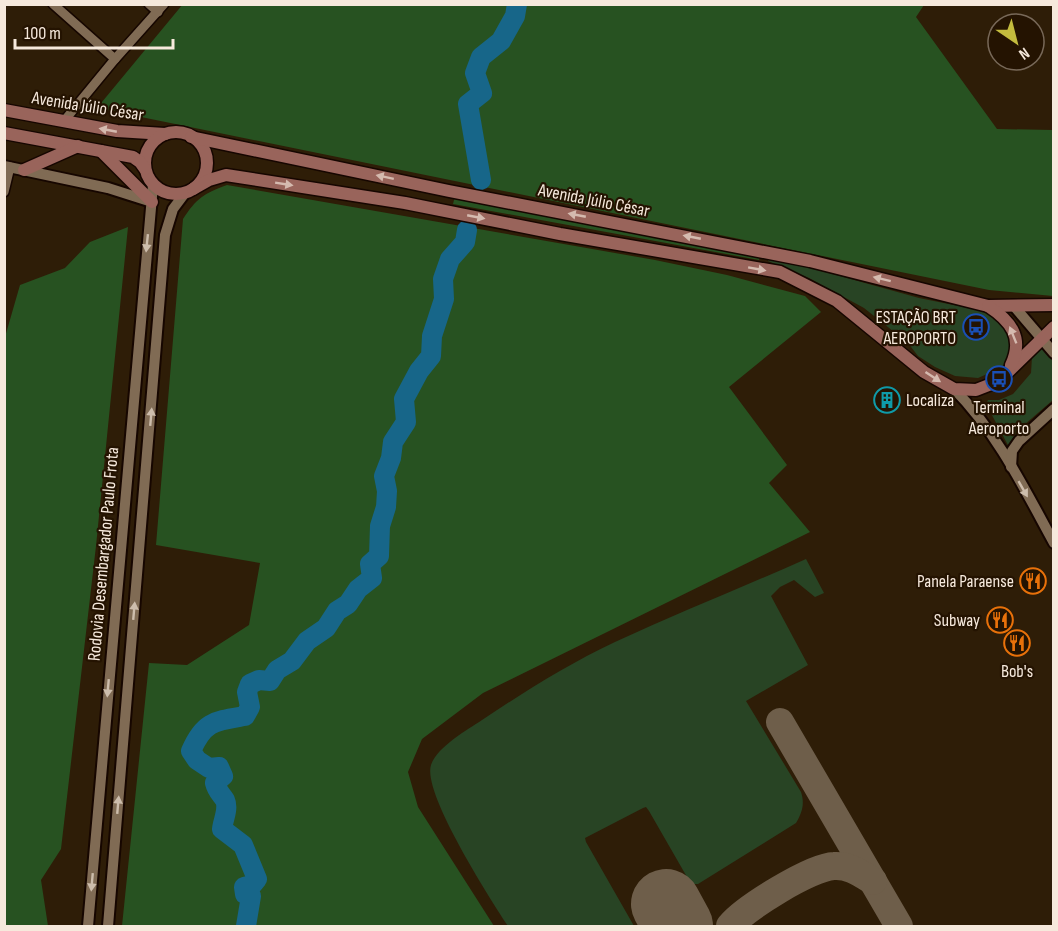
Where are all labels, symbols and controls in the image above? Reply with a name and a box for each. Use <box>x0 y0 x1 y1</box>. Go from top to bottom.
scale bar <box>15 12 172 50</box>
north arrow <box>986 12 1046 72</box>
text: 100 m <box>24 23 61 44</box>
text: N <box>1015 43 1033 63</box>
street label: Avenida Júlio César <box>30 87 145 126</box>
one-way arrow <box>98 125 117 134</box>
one-way arrow <box>376 172 395 182</box>
street label: Avenida Júlio César <box>536 179 651 222</box>
one-way arrow <box>275 180 294 189</box>
one-way arrow <box>567 210 586 219</box>
one-way arrow <box>467 213 485 223</box>
one-way arrow <box>682 232 701 241</box>
one-way arrow <box>142 233 152 252</box>
one-way arrow <box>748 264 767 273</box>
one-way arrow <box>873 273 891 283</box>
place label: ESTAÇÃO BRT AEROPORTO <box>875 307 956 349</box>
bus stop icon: ESTAÇÃO BRT AEROPORTO <box>961 312 991 342</box>
one-way arrow <box>1008 325 1018 343</box>
bus stop icon: Terminal Aeroporto <box>984 364 1014 394</box>
one-way arrow <box>925 371 941 382</box>
building icon: Localiza <box>872 385 902 415</box>
place label: Localiza <box>906 390 954 411</box>
place label: Terminal Aeroporto <box>968 397 1029 439</box>
one-way arrow <box>146 407 156 426</box>
street label: Rodovia Desembargador Paulo Frota <box>84 446 123 662</box>
one-way arrow <box>1018 481 1029 497</box>
restaurant icon: Panela Paraense <box>1018 566 1048 596</box>
place label: Panela Paraense <box>917 571 1014 592</box>
one-way arrow <box>129 602 139 621</box>
restaurant icon: Subway <box>985 605 1015 635</box>
place label: Subway <box>934 610 980 631</box>
restaurant icon: Bob's <box>1002 628 1032 658</box>
place label: Bob's <box>1001 661 1033 682</box>
one-way arrow <box>104 679 113 698</box>
one-way arrow <box>113 796 123 815</box>
one-way arrow <box>87 873 97 892</box>

